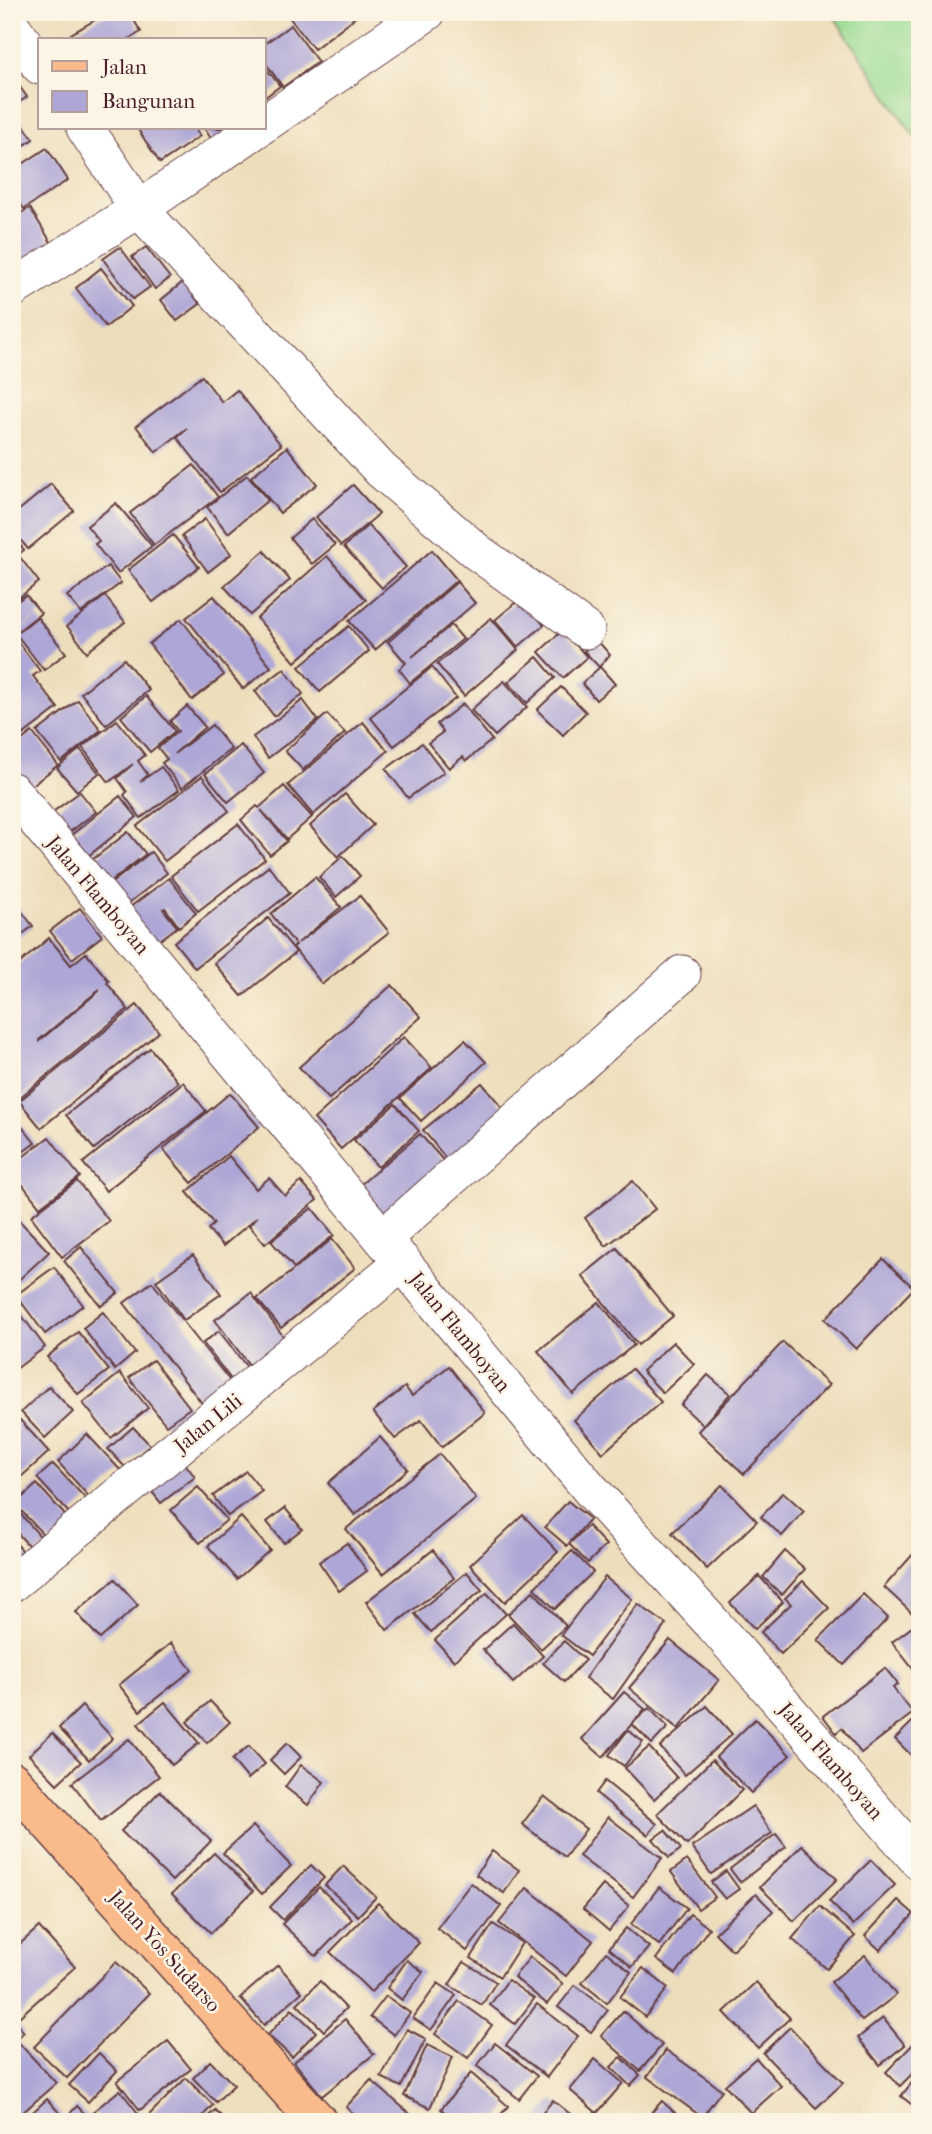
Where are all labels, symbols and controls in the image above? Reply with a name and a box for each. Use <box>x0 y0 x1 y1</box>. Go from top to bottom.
legend <box>38 38 266 130</box>
text: Jalan <box>100 55 147 79</box>
text: Bangunan <box>102 89 195 113</box>
street label: Jalan Flamboyan <box>40 829 155 959</box>
street label: Jalan Flamboyan <box>403 1266 516 1397</box>
street label: Jalan Lili <box>168 1388 247 1459</box>
street label: Jalan Flamboyan <box>772 1696 888 1825</box>
street label: Jalan Yos Sudarso <box>103 1884 226 2017</box>

